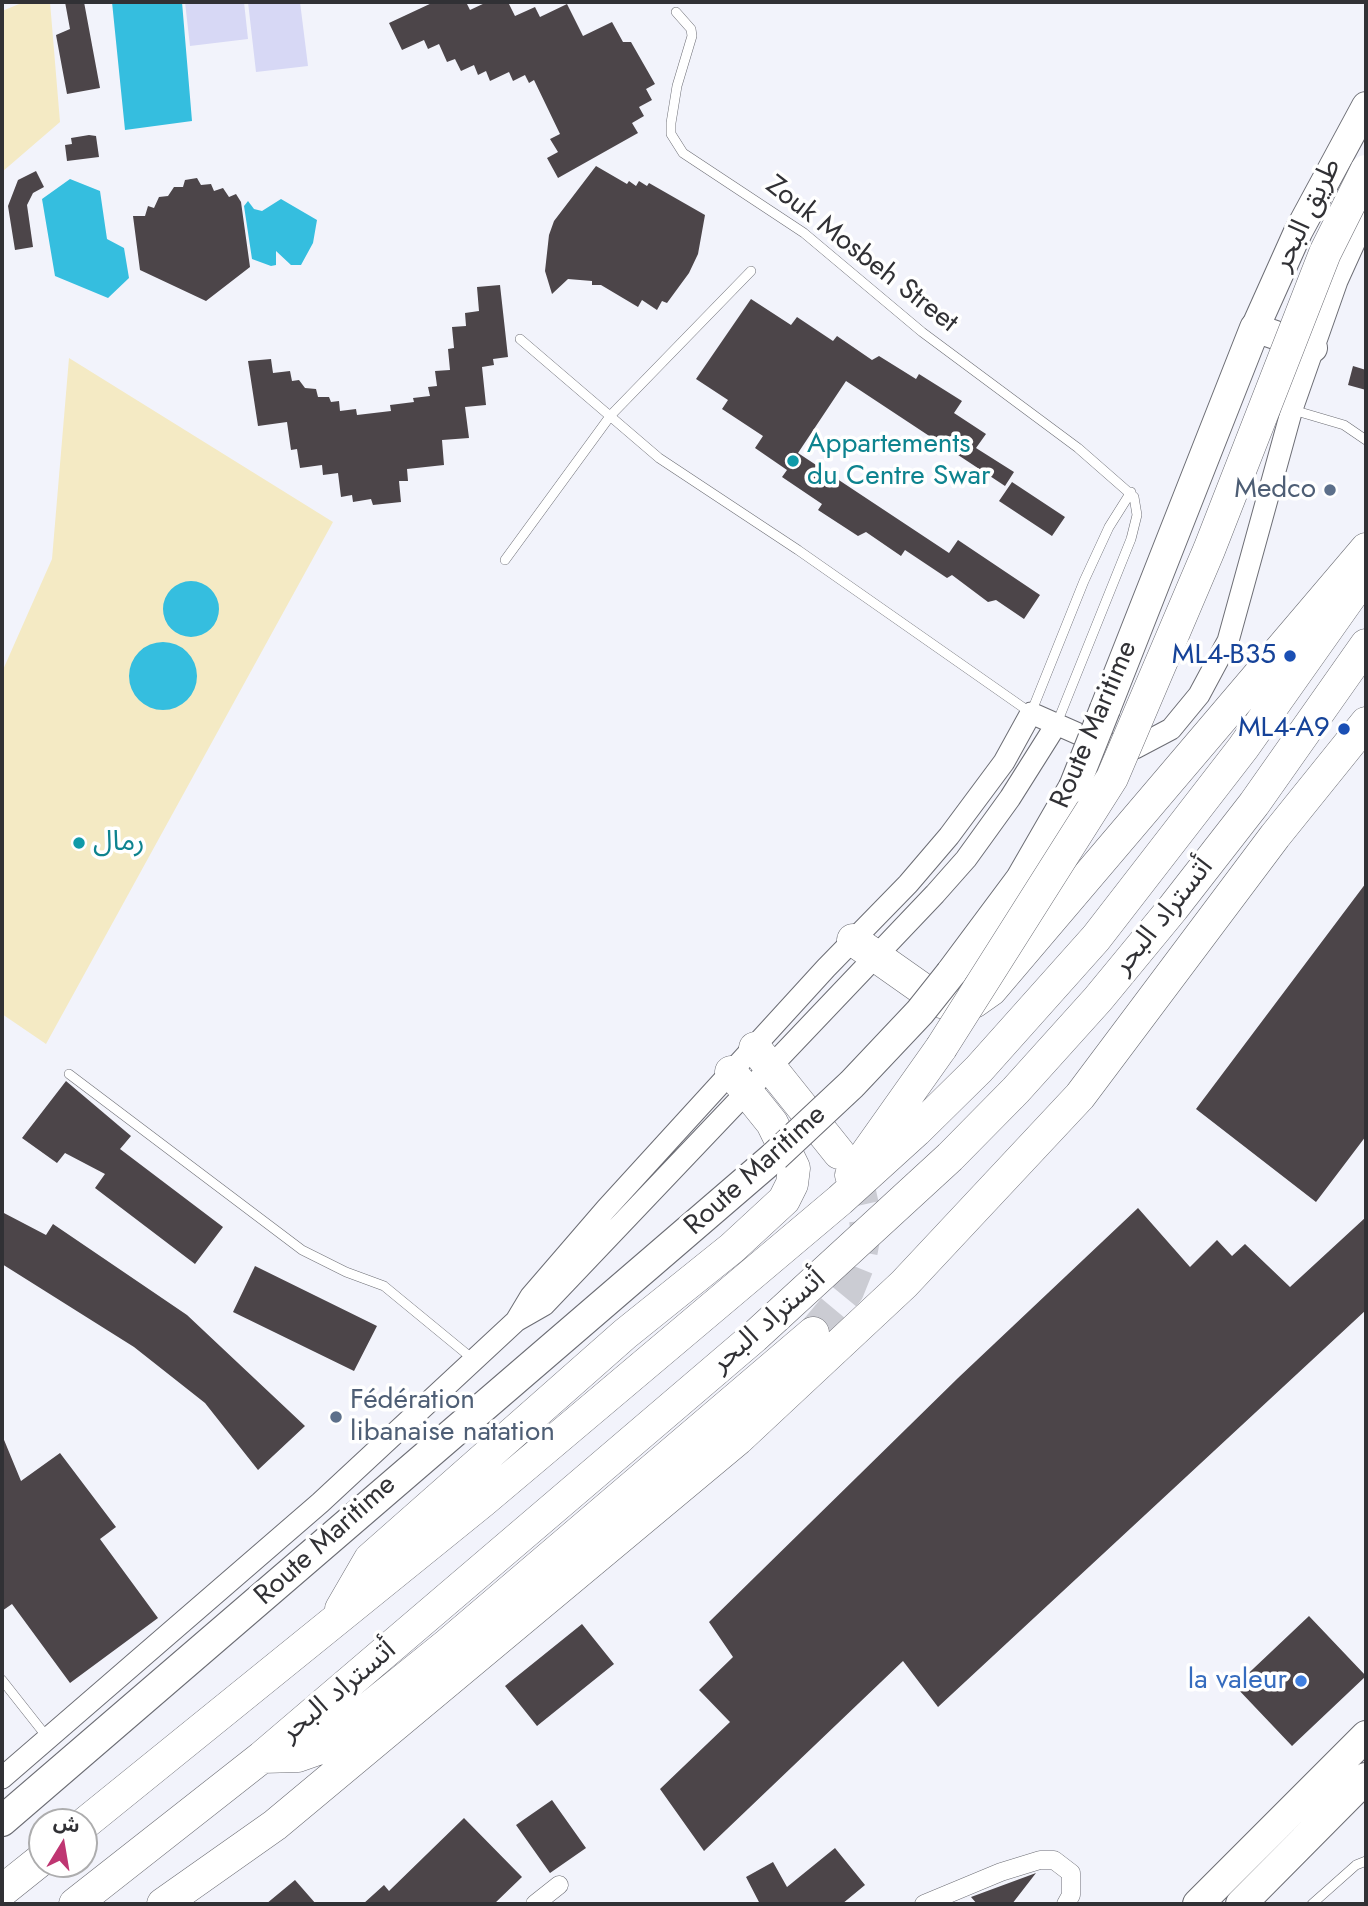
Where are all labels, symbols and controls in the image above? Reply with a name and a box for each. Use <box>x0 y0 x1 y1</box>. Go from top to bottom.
street label: طريق البحر <box>1266 153 1350 277</box>
street label: Zouk Mosbeh Street <box>758 170 964 340</box>
place label: Appartements du Centre Swar <box>807 428 991 494</box>
marker: Appartements du Centre Swar <box>785 453 801 469</box>
place label: Medco <box>1234 473 1316 507</box>
marker: Medco <box>1322 482 1338 498</box>
street label: Route Maritime <box>1045 636 1145 814</box>
place label: ML4-B35 <box>1172 639 1276 673</box>
marker: ML4-B35 <box>1282 648 1298 664</box>
place label: ML4-A9 <box>1238 712 1330 746</box>
marker: ML4-A9 <box>1336 721 1352 737</box>
place label: رمال <box>93 826 144 860</box>
marker: رمال <box>71 835 87 851</box>
street label: أتستراد البحر <box>1107 852 1221 982</box>
street label: Route Maritime <box>678 1099 834 1243</box>
street label: أتستراد البحر <box>705 1263 833 1381</box>
place label: Fédération libanaise natation <box>350 1384 555 1450</box>
marker: Fédération libanaise natation <box>328 1409 344 1425</box>
street label: Route Maritime <box>248 1469 404 1613</box>
street label: أتستراد البحر <box>274 1634 404 1750</box>
place label: la valeur <box>1188 1664 1287 1698</box>
marker: la valeur <box>1293 1673 1309 1689</box>
north arrow <box>28 1808 98 1878</box>
text: ش <box>51 1808 82 1840</box>

